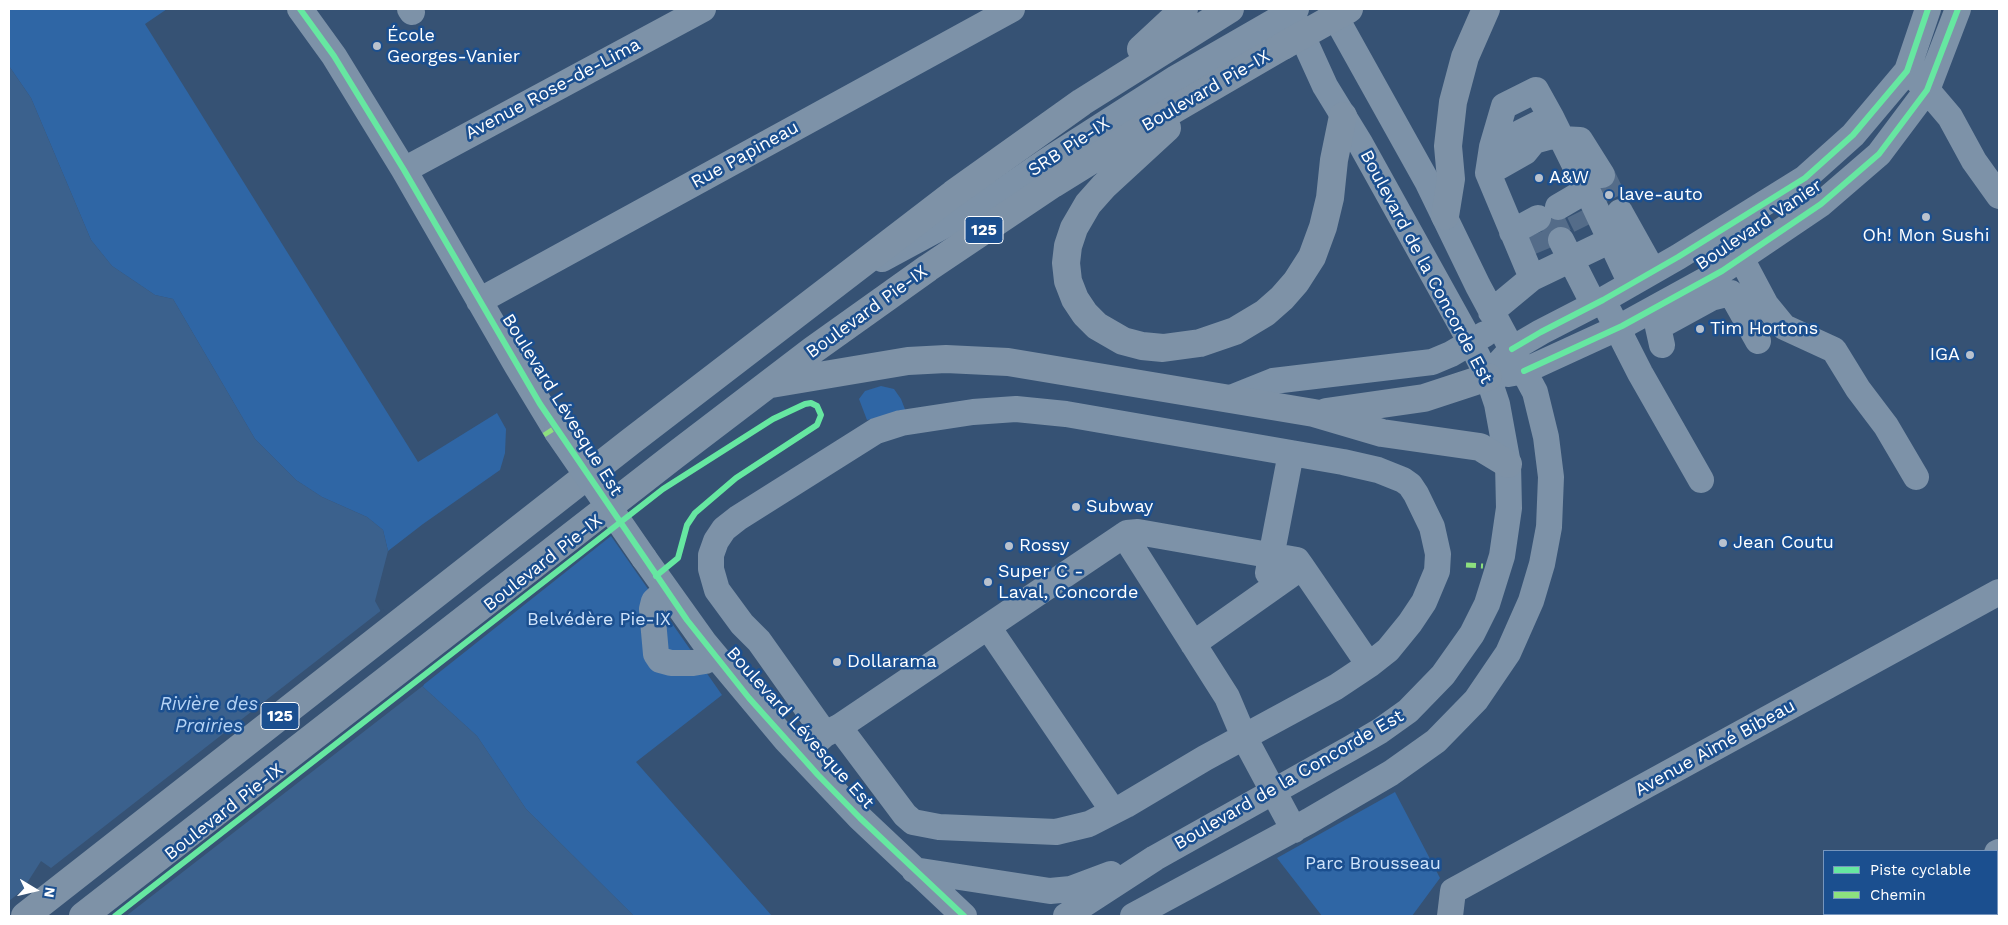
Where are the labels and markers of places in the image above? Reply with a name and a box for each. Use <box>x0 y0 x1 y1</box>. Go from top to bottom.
place label: École Georges-Vanier <box>387 25 520 68</box>
marker: École Georges-Vanier <box>371 40 383 52</box>
place label: A&W <box>1549 167 1589 189</box>
marker: A&W <box>1533 172 1545 184</box>
place label: lave-auto <box>1619 184 1703 206</box>
marker: lave-auto <box>1603 189 1615 201</box>
marker: Oh! Mon Sushi <box>1920 211 1932 223</box>
place label: Oh! Mon Sushi <box>1863 225 1989 247</box>
place label: Tim Hortons <box>1710 318 1818 340</box>
marker: Tim Hortons <box>1694 323 1706 335</box>
place label: IGA <box>1930 344 1960 366</box>
marker: IGA <box>1964 349 1976 361</box>
place label: Subway <box>1086 496 1153 518</box>
marker: Subway <box>1070 501 1082 513</box>
place label: Jean Coutu <box>1733 532 1834 554</box>
place label: Rossy <box>1019 535 1069 557</box>
marker: Jean Coutu <box>1717 537 1729 549</box>
marker: Rossy <box>1003 540 1015 552</box>
place label: Super C - Laval, Concorde <box>998 561 1138 604</box>
marker: Super C - Laval, Concorde <box>982 576 994 588</box>
place label: Dollarama <box>847 651 937 673</box>
marker: Dollarama <box>831 656 843 668</box>

